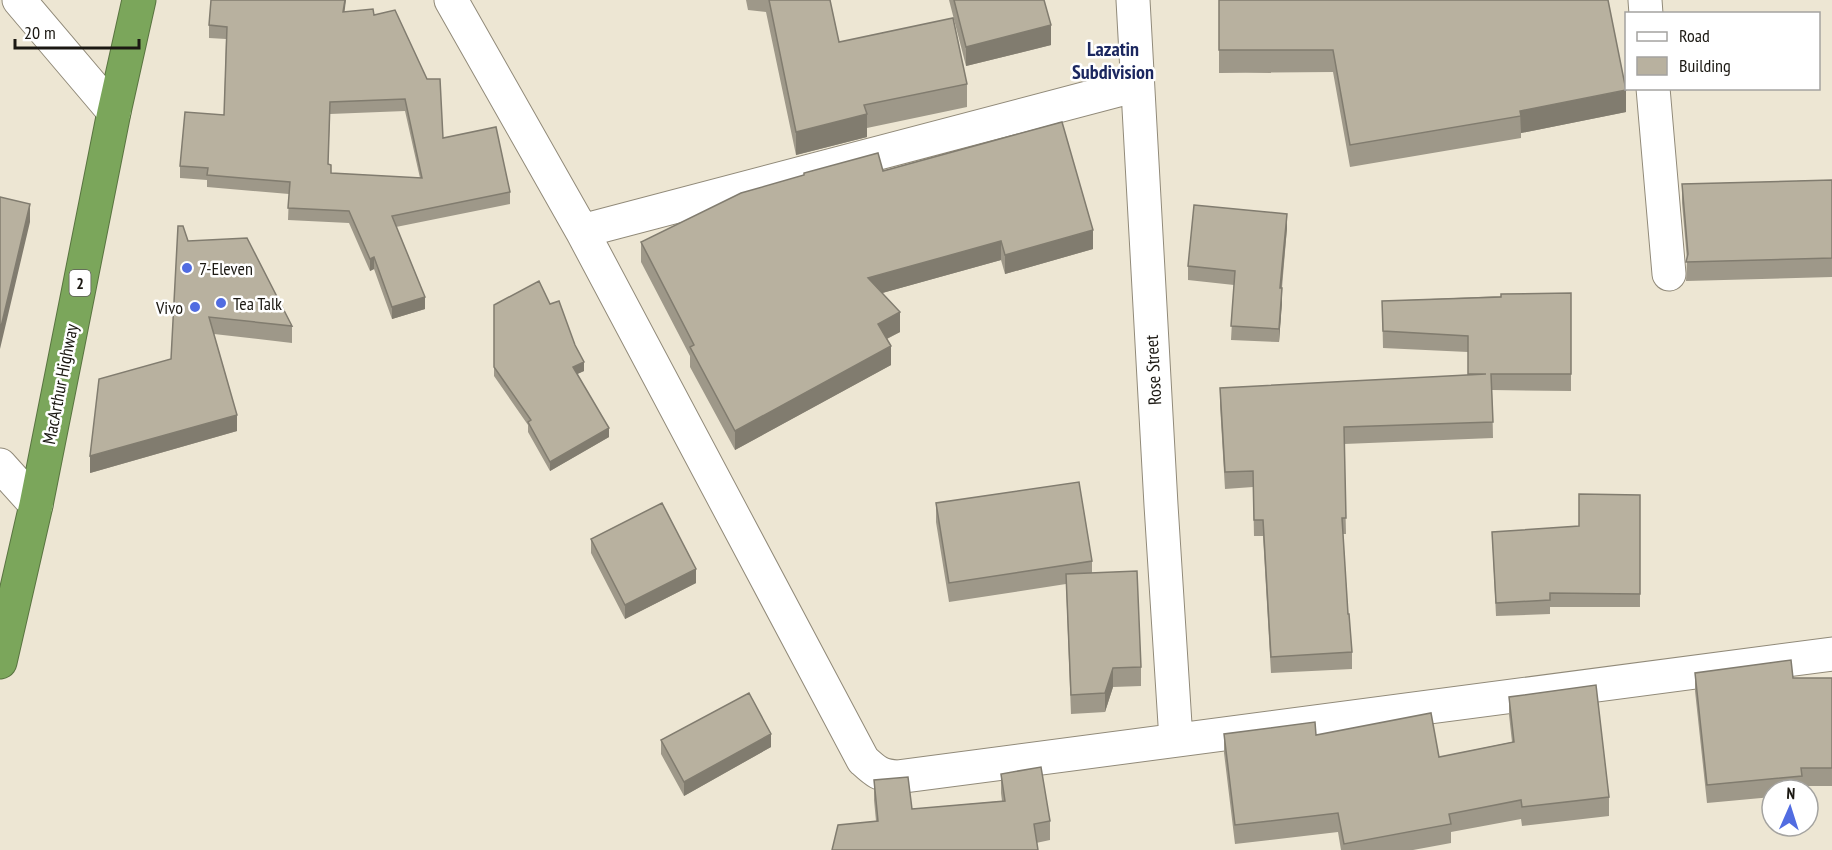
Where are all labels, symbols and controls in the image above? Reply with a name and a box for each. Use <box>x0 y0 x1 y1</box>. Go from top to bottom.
scale bar <box>15 12 140 50</box>
legend <box>1625 12 1820 90</box>
text: 20 m <box>24 21 56 44</box>
text: Road <box>1679 24 1710 47</box>
district label: Lazatin Subdivision <box>1072 36 1154 85</box>
text: Building <box>1679 54 1731 77</box>
place label: 7-Eleven <box>199 257 253 280</box>
marker: 7-Eleven <box>180 261 194 275</box>
road number: 2 <box>70 270 90 296</box>
place label: Tea Talk <box>233 292 282 315</box>
place label: Vivo <box>155 296 183 319</box>
marker: Tea Talk <box>214 296 228 310</box>
marker: Vivo <box>188 300 202 314</box>
street label: MacArthur Highway <box>37 322 83 446</box>
street label: Rose Street <box>1140 334 1166 406</box>
north arrow <box>1760 778 1820 838</box>
text: N <box>1786 783 1796 803</box>

